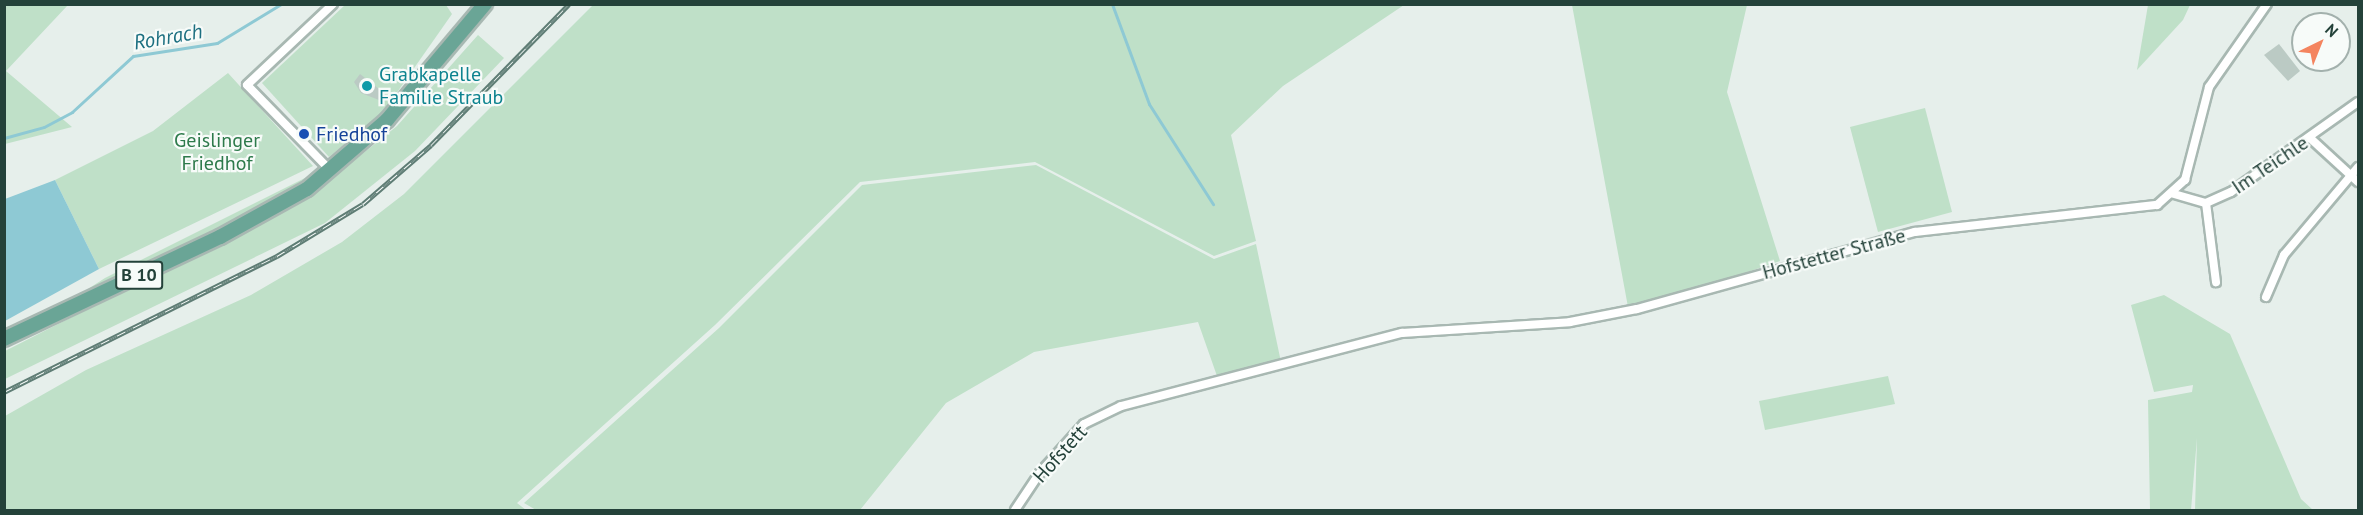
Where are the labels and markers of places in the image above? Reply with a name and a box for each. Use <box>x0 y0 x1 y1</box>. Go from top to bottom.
place label: Grabkapelle Familie Straub <box>379 62 503 109</box>
marker: Grabkapelle Familie Straub <box>360 79 374 93</box>
place label: Friedhof <box>316 122 387 146</box>
marker: Friedhof <box>297 127 311 141</box>

